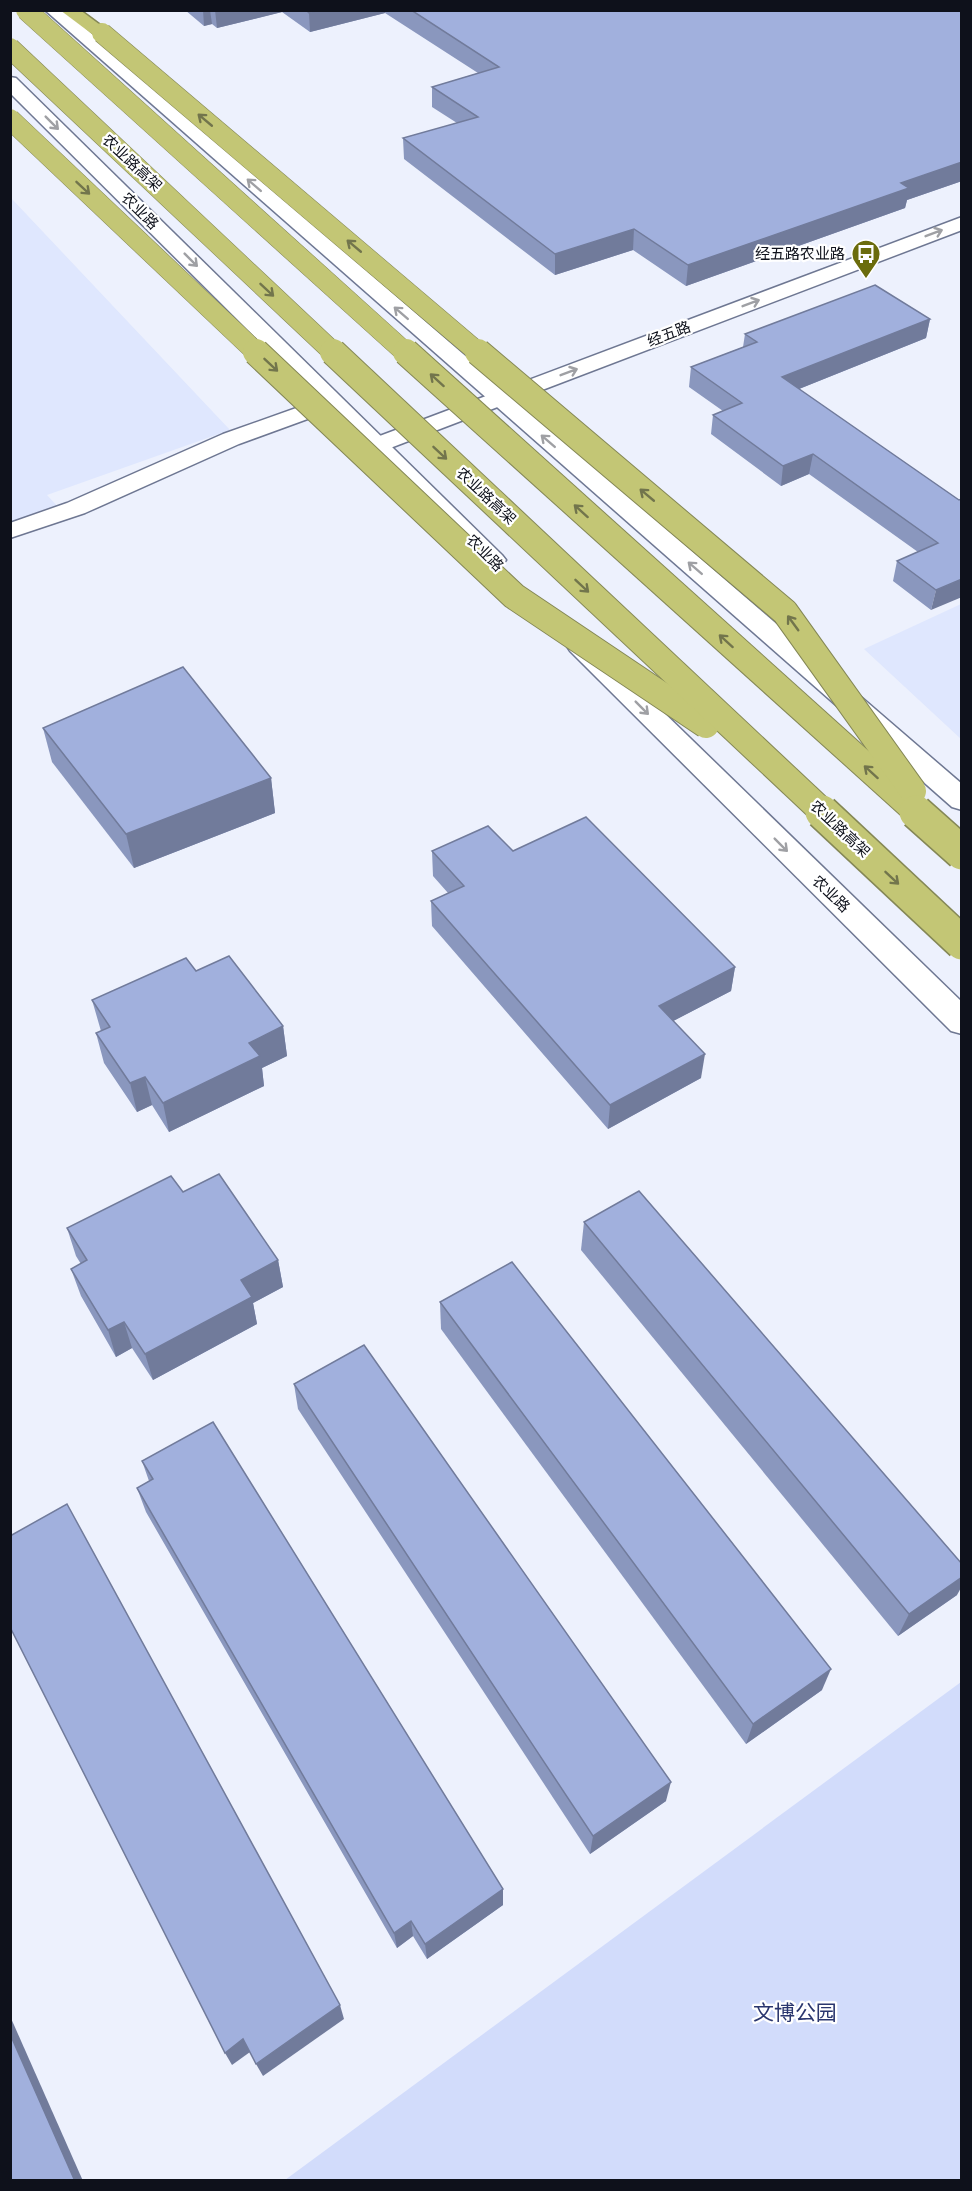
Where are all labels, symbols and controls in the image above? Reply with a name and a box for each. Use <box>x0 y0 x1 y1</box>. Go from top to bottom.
one-way arrow <box>198 113 213 127</box>
one-way arrow <box>45 116 60 131</box>
street label: 农业路高架 <box>99 130 166 194</box>
one-way arrow <box>247 178 262 192</box>
one-way arrow <box>76 180 91 195</box>
street label: 农业路 <box>118 188 163 233</box>
one-way arrow <box>924 227 942 238</box>
bus stop icon: 经五路农业路 <box>850 238 882 280</box>
one-way arrow <box>346 240 362 253</box>
place label: 经五路农业路 <box>755 244 845 262</box>
one-way arrow <box>183 253 198 268</box>
one-way arrow <box>260 283 275 297</box>
one-way arrow <box>742 296 760 307</box>
one-way arrow <box>394 306 409 320</box>
street label: 经五路 <box>644 317 693 350</box>
one-way arrow <box>263 358 278 372</box>
one-way arrow <box>559 366 578 377</box>
one-way arrow <box>429 373 444 387</box>
one-way arrow <box>541 434 556 448</box>
one-way arrow <box>432 445 447 460</box>
street label: 农业路高架 <box>453 463 520 527</box>
one-way arrow <box>639 488 655 501</box>
one-way arrow <box>574 504 589 518</box>
street label: 农业路 <box>463 530 508 575</box>
one-way arrow <box>687 562 703 575</box>
one-way arrow <box>574 579 589 593</box>
one-way arrow <box>787 615 799 631</box>
one-way arrow <box>719 634 734 648</box>
one-way arrow <box>635 701 650 716</box>
one-way arrow <box>864 765 879 779</box>
street label: 农业路高架 <box>807 796 874 860</box>
one-way arrow <box>773 838 788 853</box>
street label: 农业路 <box>809 871 854 915</box>
one-way arrow <box>884 871 899 885</box>
park label: 文博公园 <box>753 1999 837 2024</box>

